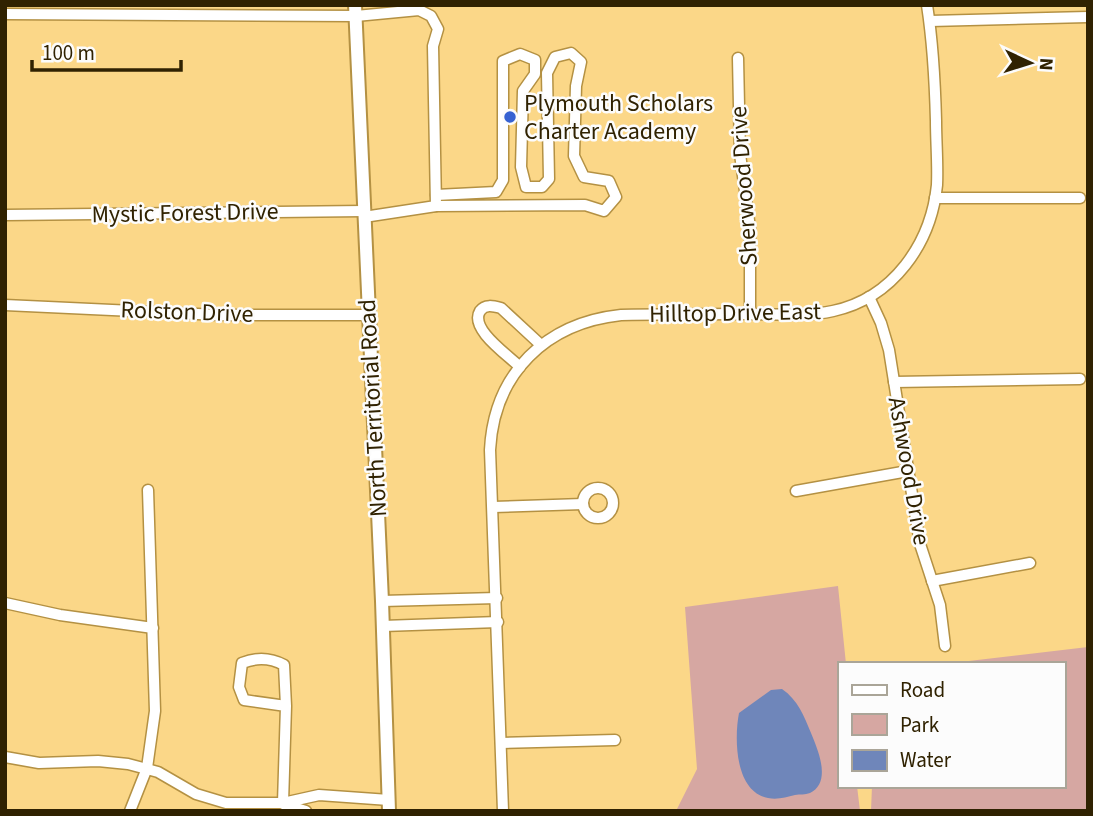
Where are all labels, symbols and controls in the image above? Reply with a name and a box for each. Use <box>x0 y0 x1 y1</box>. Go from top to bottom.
scale bar <box>32 28 180 72</box>
north arrow <box>995 28 1065 98</box>
text: 100 m <box>42 38 95 68</box>
text: N <box>1032 57 1059 71</box>
place label: Plymouth Scholars Charter Academy <box>524 86 713 149</box>
street label: Sherwood Drive <box>721 105 767 267</box>
marker: Plymouth Scholars Charter Academy <box>502 109 518 125</box>
street label: Mystic Forest Drive <box>91 194 279 232</box>
street label: Rolston Drive <box>120 292 254 332</box>
street label: Hilltop Drive East <box>649 294 821 332</box>
street label: North Territorial Road <box>350 298 396 518</box>
street label: Ashwood Drive <box>879 394 939 548</box>
legend <box>838 662 1065 788</box>
text: Road <box>900 675 945 705</box>
text: Park <box>900 710 940 740</box>
text: Water <box>900 745 952 775</box>

